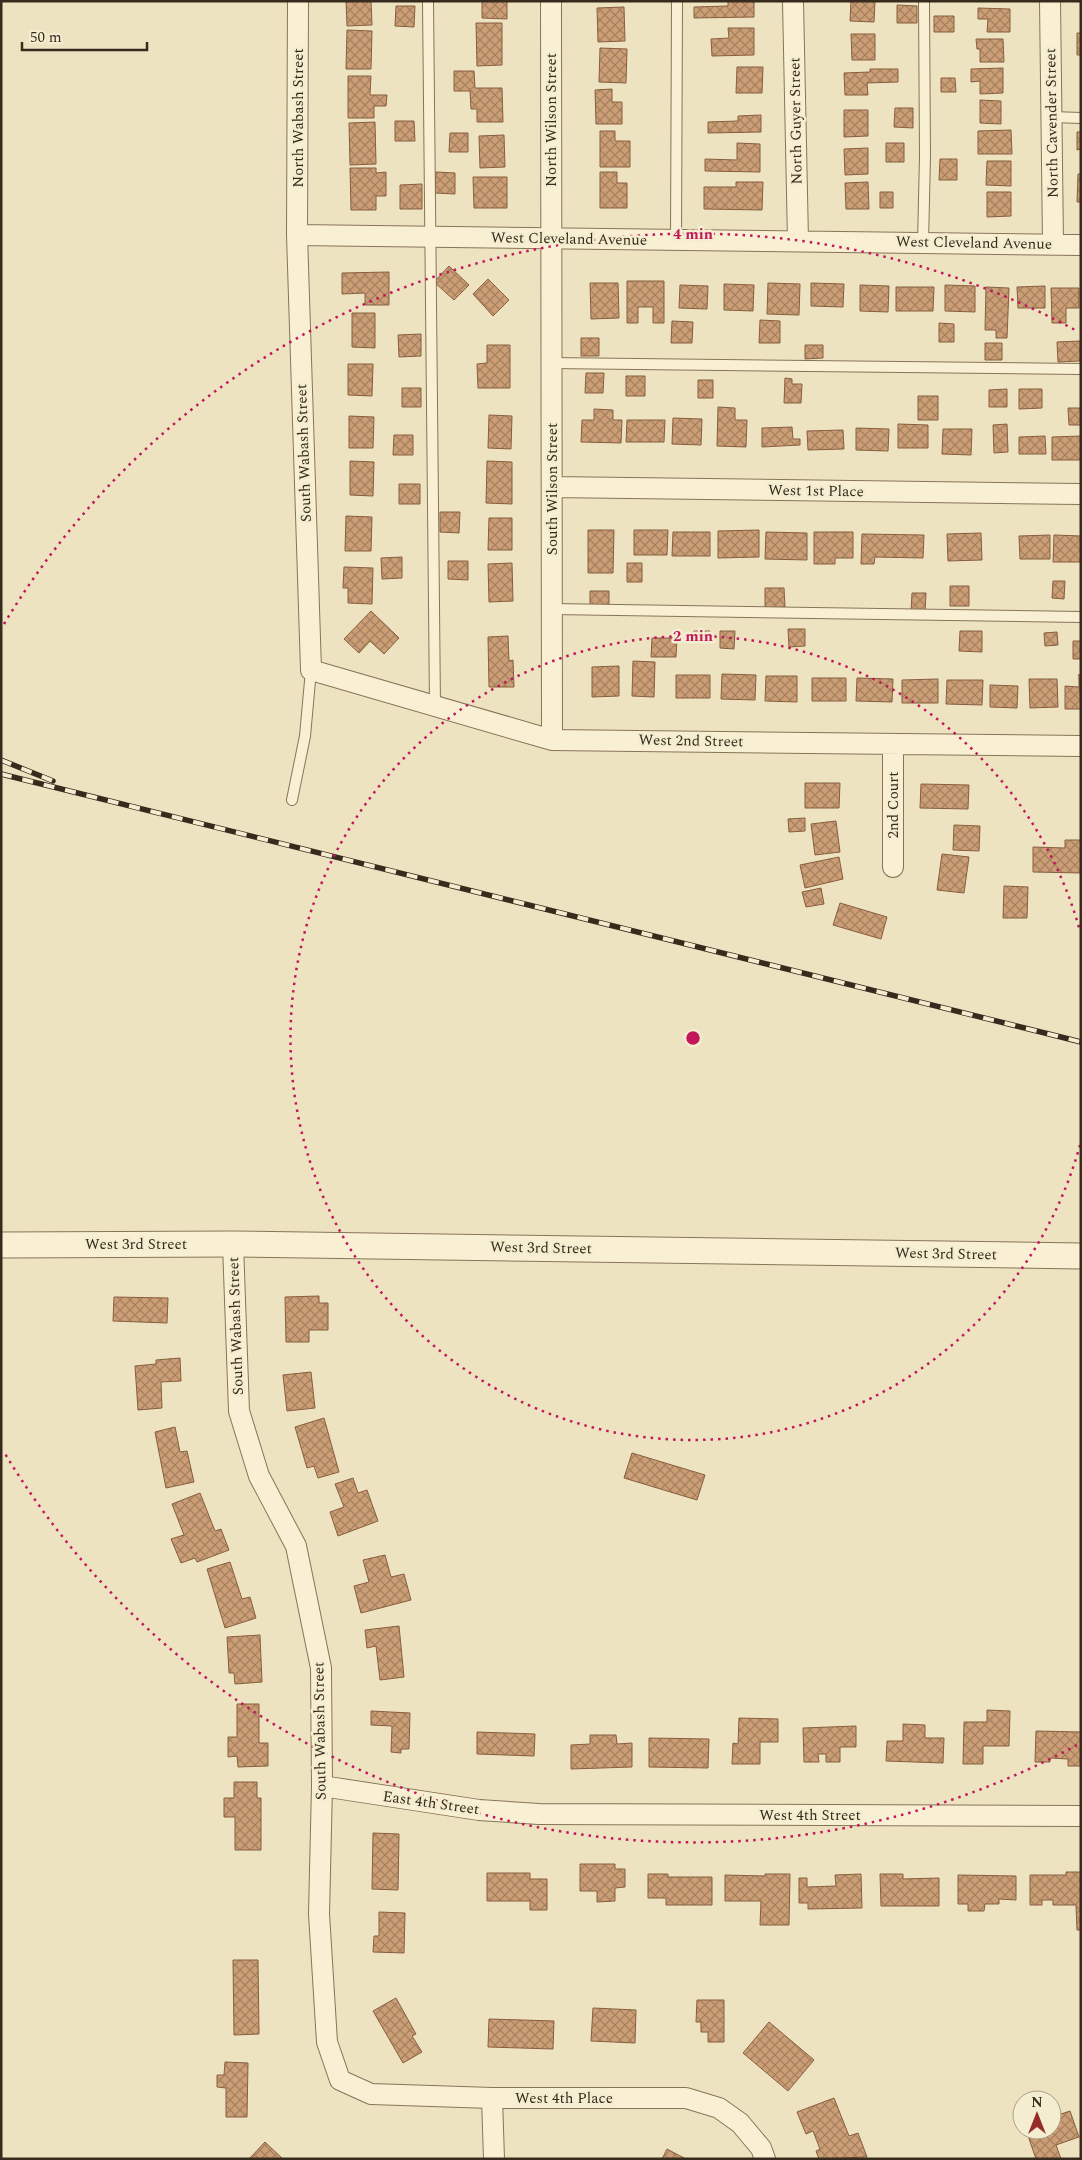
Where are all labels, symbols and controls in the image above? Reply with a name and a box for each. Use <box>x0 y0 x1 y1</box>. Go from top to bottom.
scale bar <box>22 20 148 52</box>
text: 50 m <box>30 26 62 49</box>
street label: North Wabash Street <box>287 48 310 188</box>
street label: North Cavender Street <box>1039 48 1065 198</box>
street label: North Wilson Street <box>540 53 563 187</box>
street label: North Guyer Street <box>783 57 809 185</box>
text: 4 min <box>673 223 713 246</box>
street label: West Cleveland Avenue <box>491 226 647 252</box>
street label: West Cleveland Avenue <box>896 230 1052 256</box>
street label: South Wabash Street <box>290 383 318 523</box>
street label: South Wilson Street <box>541 423 564 555</box>
street label: West 1st Place <box>768 479 864 503</box>
text: 2 min <box>673 625 713 648</box>
street label: West 2nd Street <box>638 729 744 753</box>
street label: 2nd Court <box>882 771 905 839</box>
centre of rings <box>684 1029 702 1047</box>
street label: West 3rd Street <box>85 1233 187 1256</box>
street label: West 3rd Street <box>490 1236 592 1260</box>
street label: West 3rd Street <box>895 1242 997 1266</box>
street label: South Wabash Street <box>222 1256 250 1396</box>
street label: South Wabash Street <box>307 1662 333 1800</box>
street label: East 4th Street <box>381 1785 481 1821</box>
street label: West 4th Street <box>759 1804 861 1827</box>
street label: West 4th Place <box>515 2087 613 2110</box>
north arrow <box>1012 2090 1062 2140</box>
text: N <box>1031 2092 1043 2113</box>

